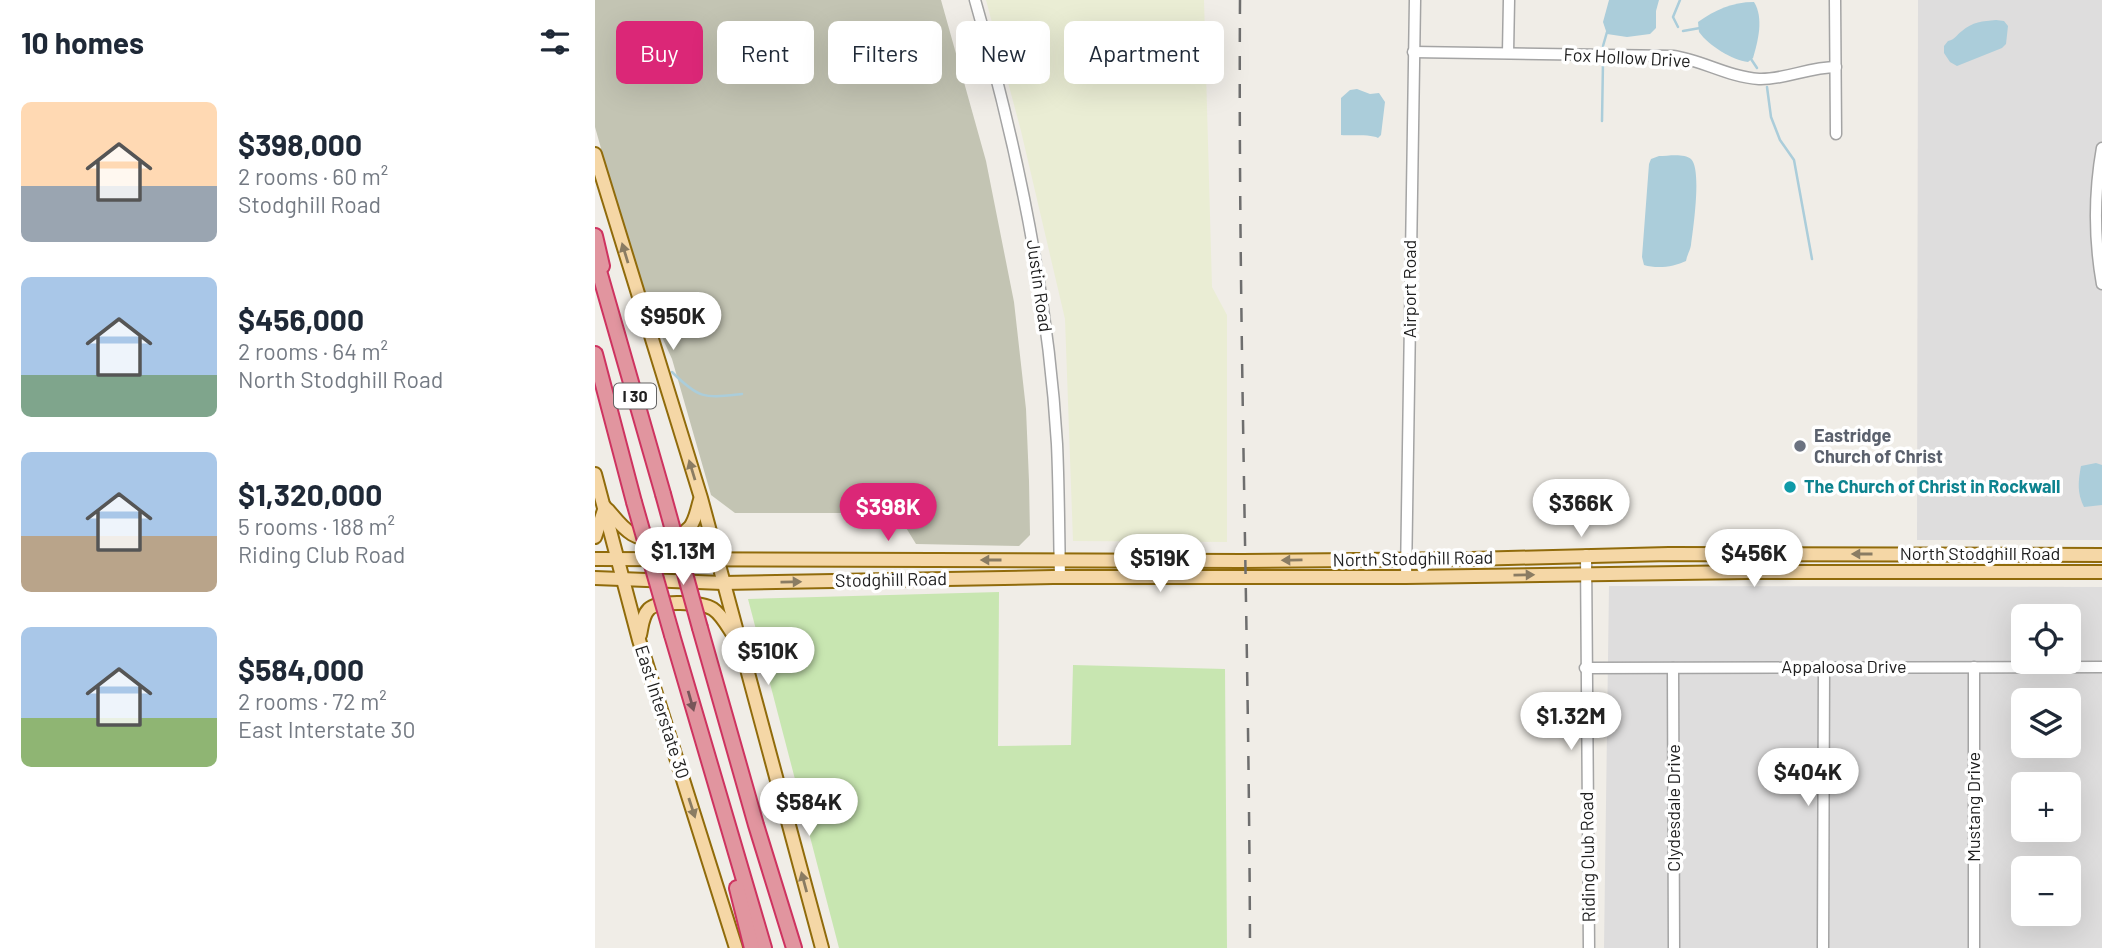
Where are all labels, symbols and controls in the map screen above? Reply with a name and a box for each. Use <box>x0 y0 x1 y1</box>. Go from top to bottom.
chip: Buy <box>616 21 703 84</box>
chip: Rent <box>717 21 814 84</box>
chip: Filters <box>828 21 942 84</box>
chip: New <box>956 21 1050 84</box>
chip: Apartment <box>1064 21 1224 84</box>
icon: filters <box>536 23 574 61</box>
text: 10 homes <box>21 24 144 60</box>
street label: Fox Hollow Drive <box>1563 43 1691 71</box>
text: $398,000 <box>238 126 362 162</box>
icon: home <box>77 130 161 214</box>
text: 2 rooms · 60 m² <box>238 162 388 190</box>
text: Stodghill Road <box>238 190 381 218</box>
street label: Justin Road <box>1023 238 1057 333</box>
street label: Airport Road <box>1398 240 1420 338</box>
one-way arrow <box>619 242 629 263</box>
pin: $950K <box>624 292 722 352</box>
text: $456,000 <box>238 301 364 337</box>
text: $950K <box>640 301 706 329</box>
icon: home <box>77 305 161 389</box>
text: 2 rooms · 64 m² <box>238 337 388 365</box>
text: North Stodghill Road <box>238 365 443 393</box>
road number: I 30 <box>614 384 656 408</box>
place label: Eastridge Church of Christ <box>1814 424 1943 467</box>
marker: Eastridge Church of Christ <box>1792 438 1808 454</box>
one-way arrow <box>686 459 696 480</box>
place label: The Church of Christ in Rockwall <box>1804 475 2060 497</box>
text: $1,320,000 <box>238 476 382 512</box>
marker: The Church of Christ in Rockwall <box>1782 479 1798 495</box>
icon: home <box>77 480 161 564</box>
pin: $366K <box>1532 480 1630 539</box>
pin: $398K <box>839 484 937 543</box>
text: $366K <box>1549 488 1613 516</box>
text: $398K <box>856 492 920 520</box>
text: 5 rooms · 188 m² <box>238 512 395 540</box>
pin: $1.13M <box>626 528 740 587</box>
pin: $456K <box>1705 530 1803 589</box>
pin: $519K <box>1111 534 1209 594</box>
text: $1.13M <box>651 536 715 564</box>
text: $456K <box>1721 538 1787 566</box>
text: Riding Club Road <box>238 540 405 568</box>
street label: North Stodghill Road <box>1900 542 2060 564</box>
text: $519K <box>1130 543 1190 571</box>
street label: North Stodghill Road <box>1332 546 1493 570</box>
one-way arrow <box>1851 548 1873 560</box>
one-way arrow <box>980 554 1002 566</box>
one-way arrow <box>1281 554 1303 566</box>
street label: Stodghill Road <box>835 567 947 591</box>
one-way arrow <box>1513 569 1535 581</box>
one-way arrow <box>780 576 802 588</box>
map controls <box>2011 604 2081 926</box>
button: locate <box>2011 604 2081 674</box>
pin: $510K <box>719 628 817 687</box>
text: $510K <box>738 636 798 664</box>
street label: East Interstate 30 <box>631 642 695 781</box>
text: $584,000 <box>238 651 364 687</box>
icon: home <box>77 655 161 739</box>
street label: Appaloosa Drive <box>1781 655 1907 677</box>
text: 2 rooms · 72 m² <box>238 687 387 715</box>
button: layers <box>2011 688 2081 758</box>
one-way arrow <box>687 691 697 712</box>
pin: $1.32M <box>1514 692 1628 752</box>
text: $1.32M <box>1536 701 1606 729</box>
text: East Interstate 30 <box>238 715 415 743</box>
street label: Clydesdale Drive <box>1662 744 1684 872</box>
pin: $404K <box>1759 748 1857 808</box>
street label: Mustang Drive <box>1962 752 1984 862</box>
text: $404K <box>1774 757 1842 785</box>
button: + <box>2011 772 2081 842</box>
pin: $584K <box>760 778 858 838</box>
text: $584K <box>776 787 842 815</box>
street label: Riding Club Road <box>1575 791 1599 923</box>
one-way arrow <box>687 798 698 819</box>
button: − <box>2011 856 2081 926</box>
one-way arrow <box>798 871 809 893</box>

